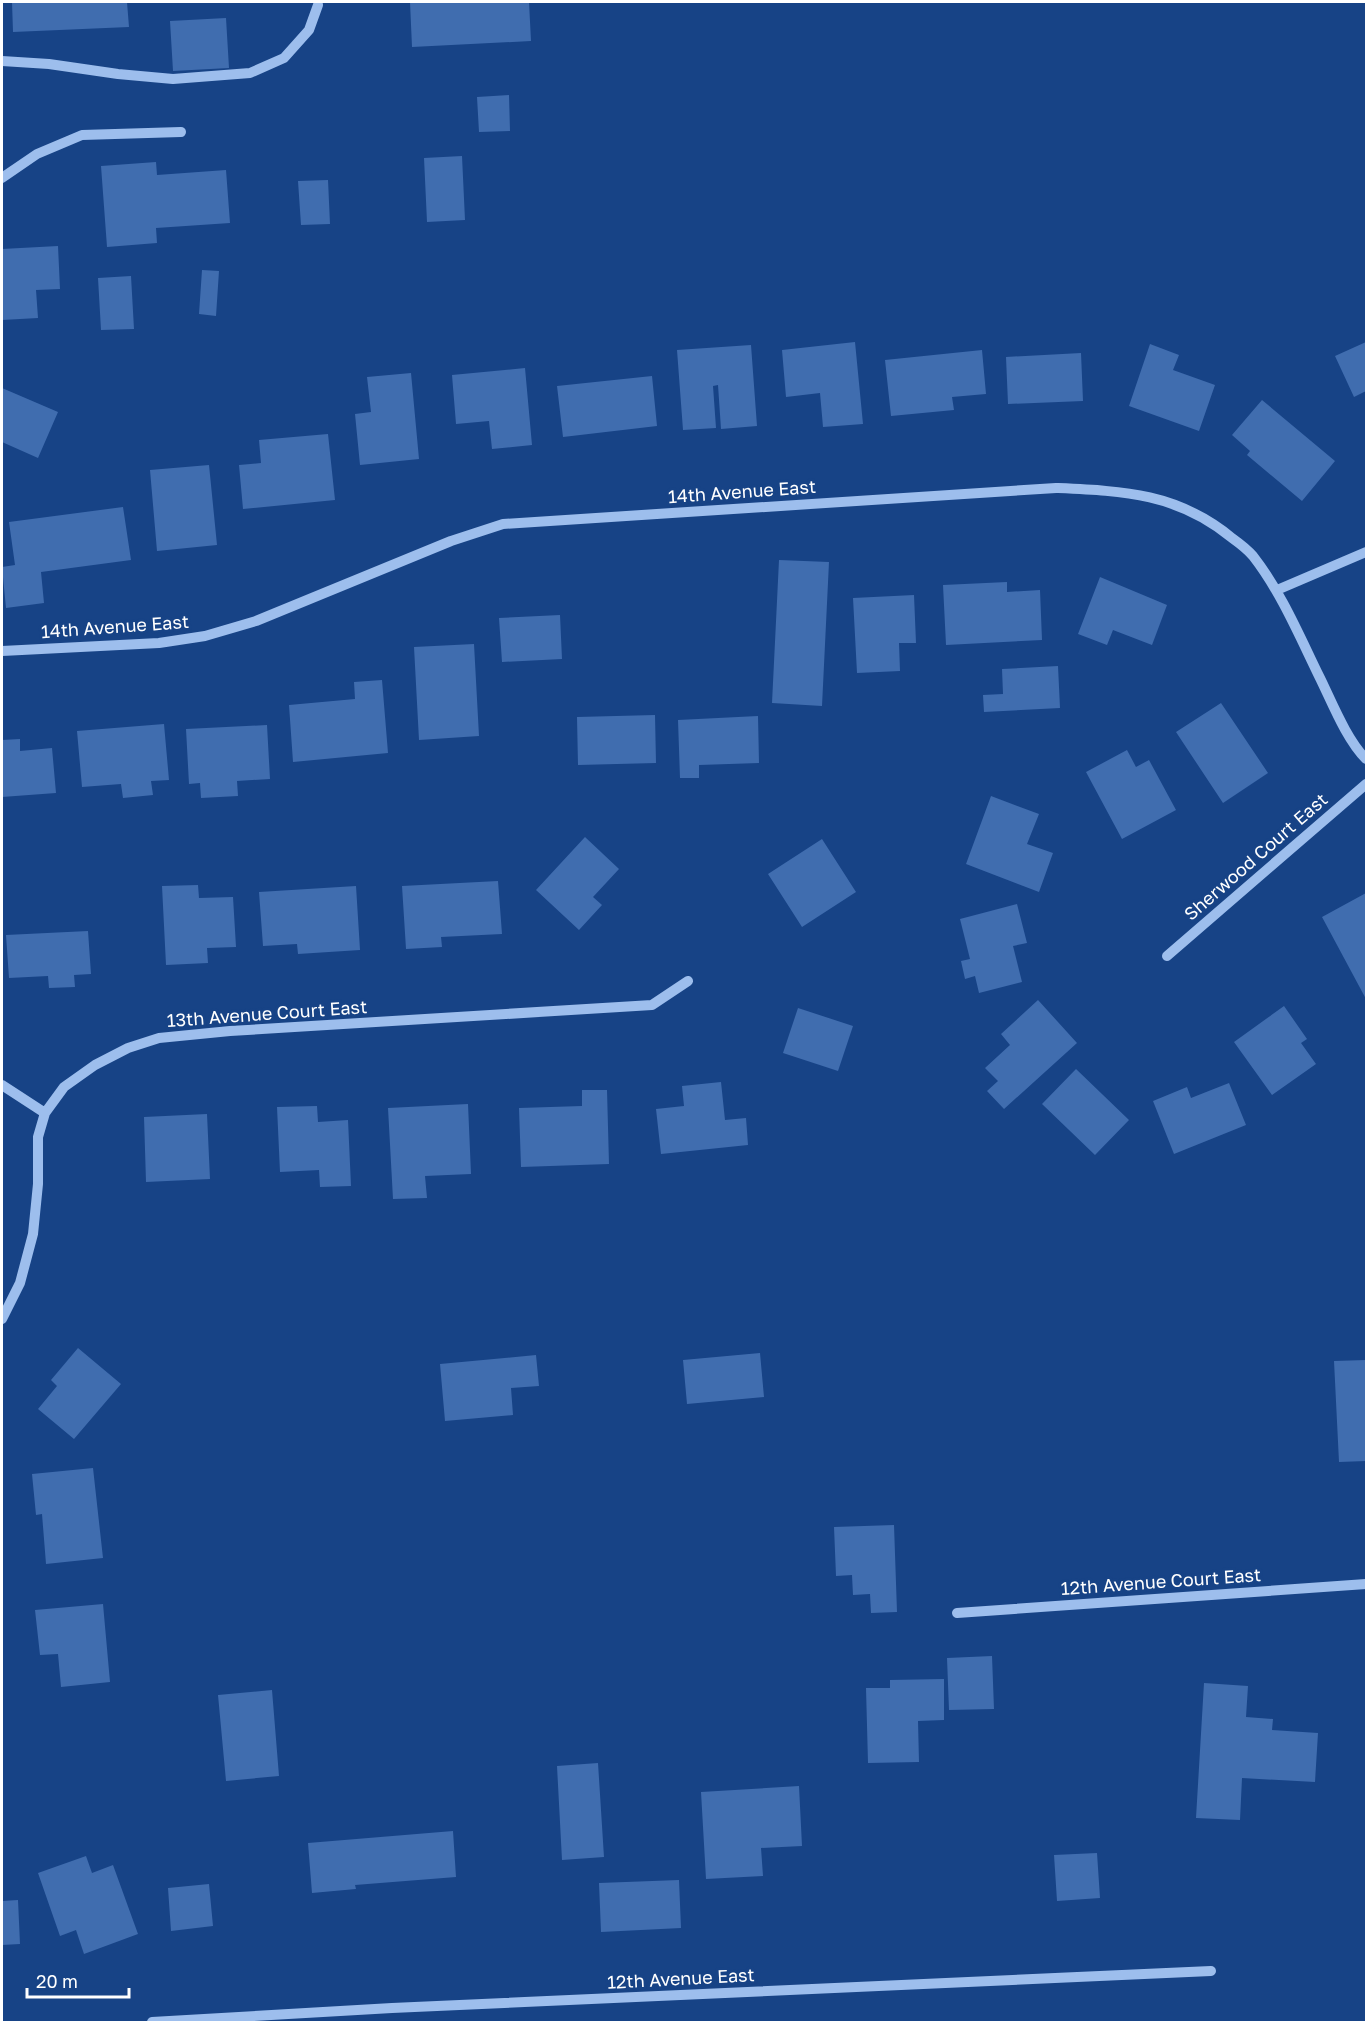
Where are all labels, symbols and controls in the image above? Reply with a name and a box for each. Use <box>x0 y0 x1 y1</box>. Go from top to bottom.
street label: 14th Avenue East <box>667 475 817 507</box>
street label: 14th Avenue East <box>40 610 190 642</box>
street label: Sherwood Court East <box>1179 788 1332 924</box>
street label: 13th Avenue Court East <box>166 995 368 1031</box>
street label: 12th Avenue Court East <box>1060 1563 1262 1599</box>
scale bar <box>27 1961 129 1999</box>
street label: 12th Avenue East <box>607 1963 755 1993</box>
text: 20 m <box>36 1970 78 1992</box>

